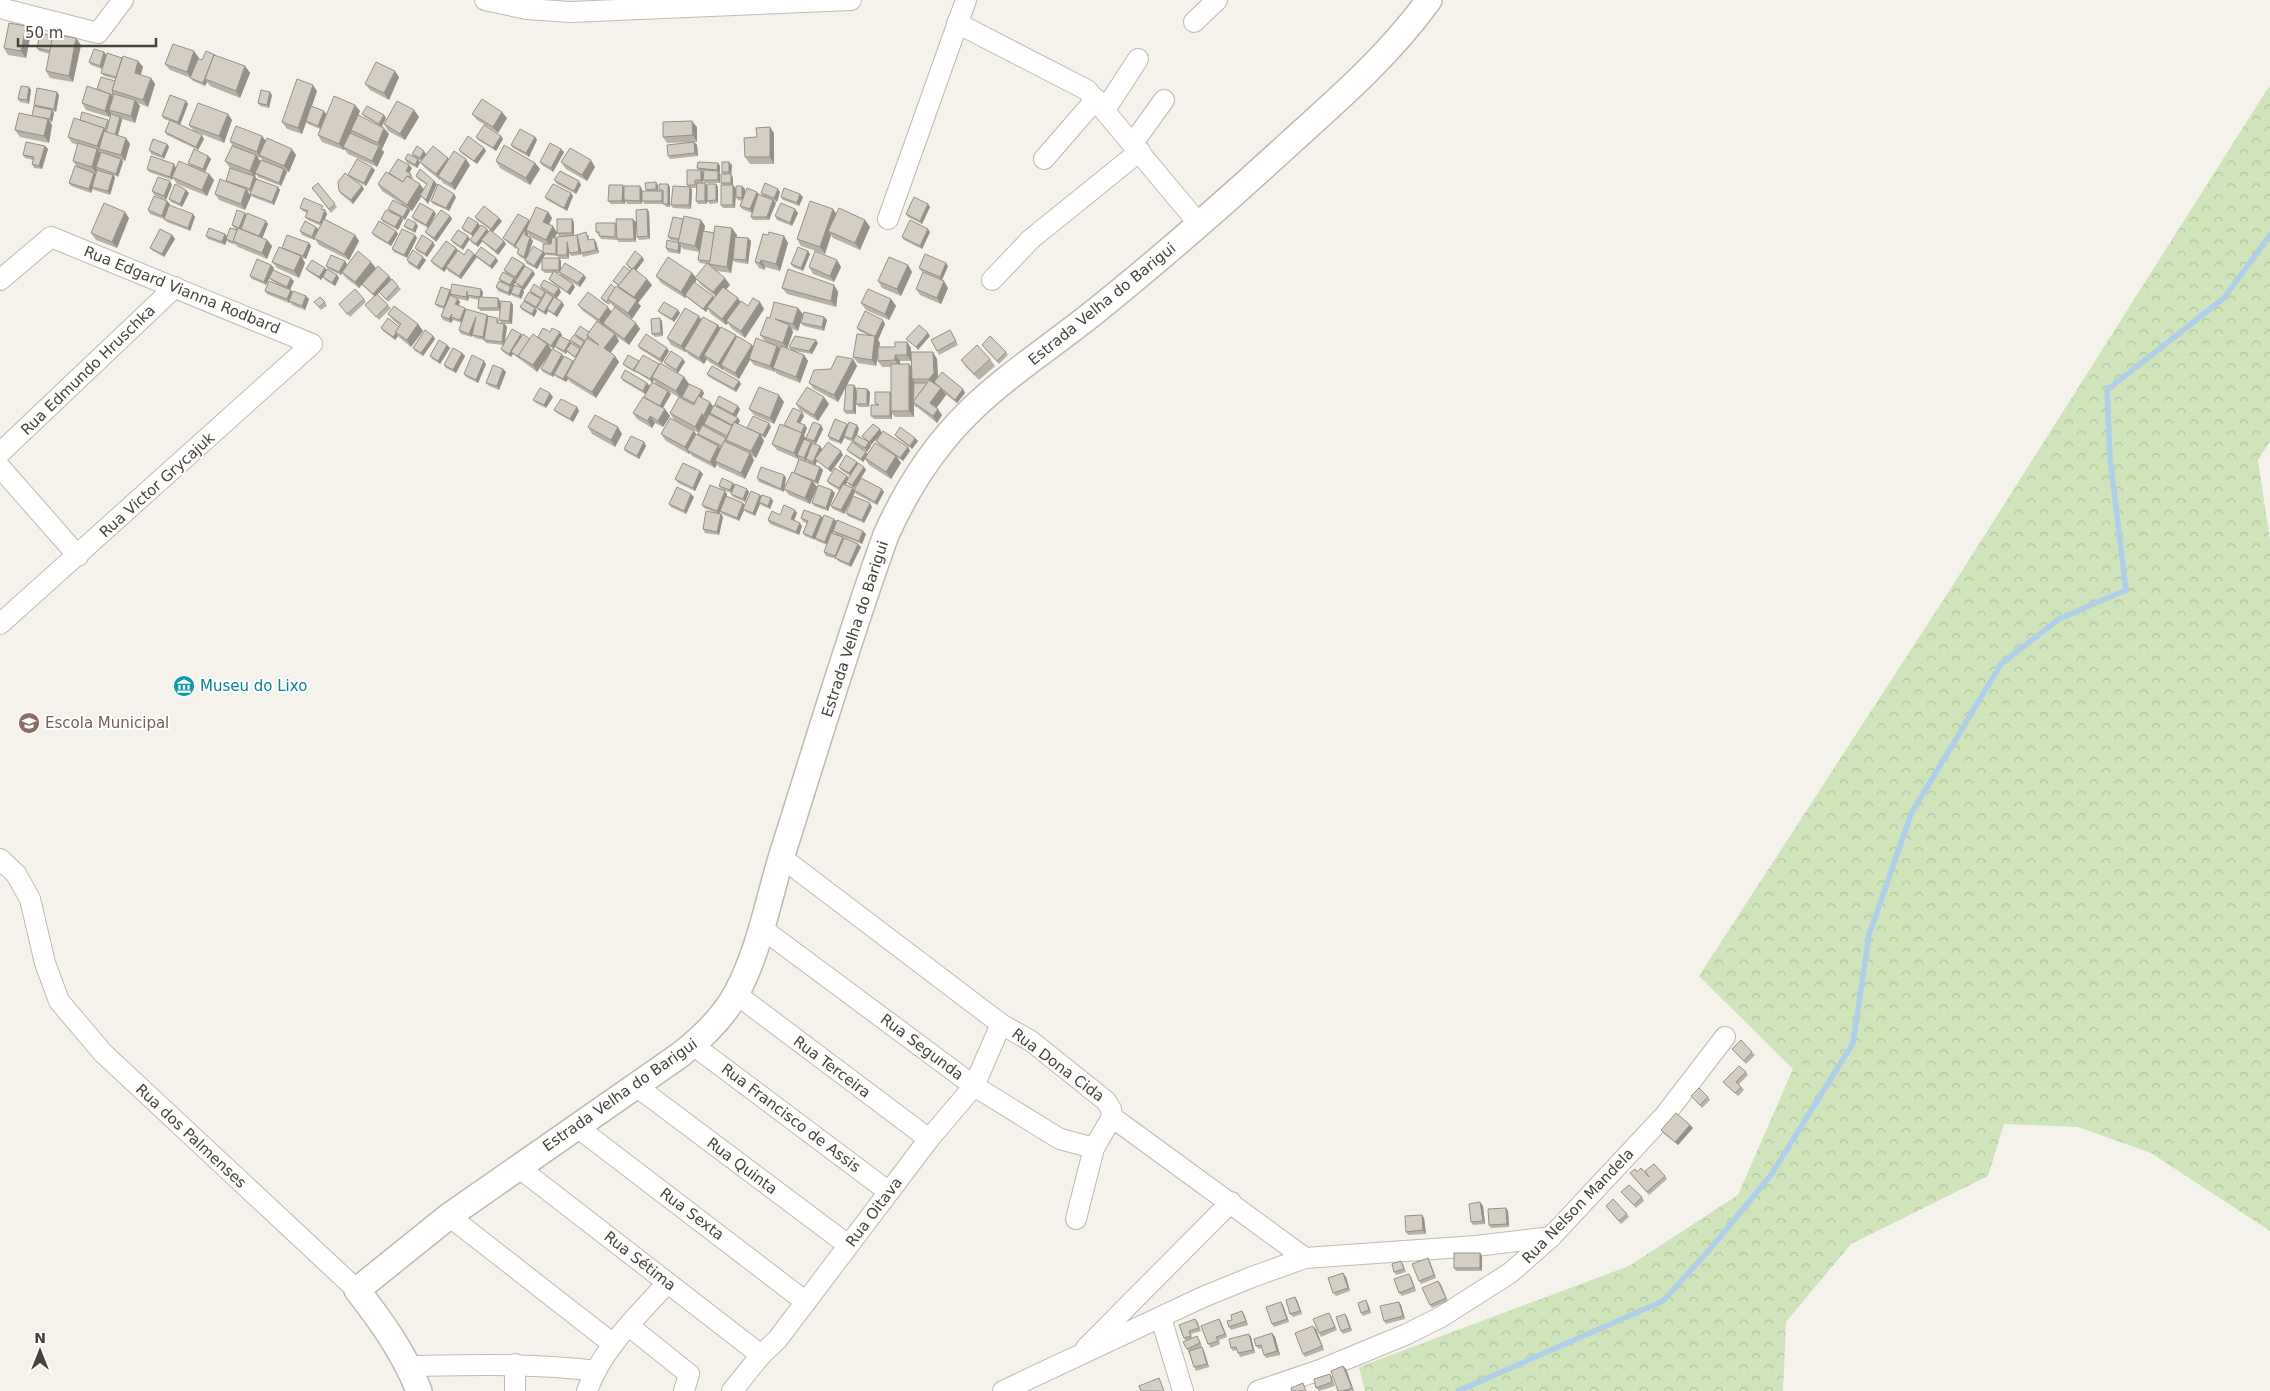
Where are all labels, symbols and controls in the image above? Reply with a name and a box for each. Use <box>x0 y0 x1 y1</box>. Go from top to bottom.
scale bar <box>18 15 155 47</box>
text: 50 m <box>25 24 63 42</box>
street label: Estrada Velha do Barigui <box>1025 239 1179 369</box>
street label: Rua Edgard Vianna Rodbard <box>81 242 283 338</box>
street label: Rua Edmundo Hruschka <box>17 301 159 439</box>
street label: Rua Victor Grycajuk <box>96 429 218 541</box>
street label: Estrada Velha do Barigui <box>818 539 892 719</box>
museum icon: Museu do Lixo <box>172 674 196 698</box>
place label: Museu do Lixo <box>200 677 307 695</box>
school or university icon: Escola Municipal <box>17 711 41 735</box>
place label: Escola Municipal <box>45 714 169 732</box>
street label: Rua Segunda <box>877 1010 967 1084</box>
street label: Rua Dona Cida <box>1008 1024 1108 1106</box>
street label: Rua Terceira <box>790 1032 874 1102</box>
street label: Estrada Velha do Barigui <box>539 1035 701 1155</box>
street label: Rua Francisco de Assis <box>718 1060 864 1176</box>
street label: Rua dos Palmenses <box>132 1080 250 1192</box>
street label: Rua Quinta <box>703 1134 781 1198</box>
street label: Rua Nelson Mandela <box>1518 1145 1638 1267</box>
street label: Rua Oitava <box>842 1174 906 1250</box>
street label: Rua Sexta <box>656 1184 728 1244</box>
street label: Rua Sétima <box>601 1227 679 1295</box>
north arrow <box>15 1326 65 1376</box>
text: N <box>34 1330 46 1346</box>

